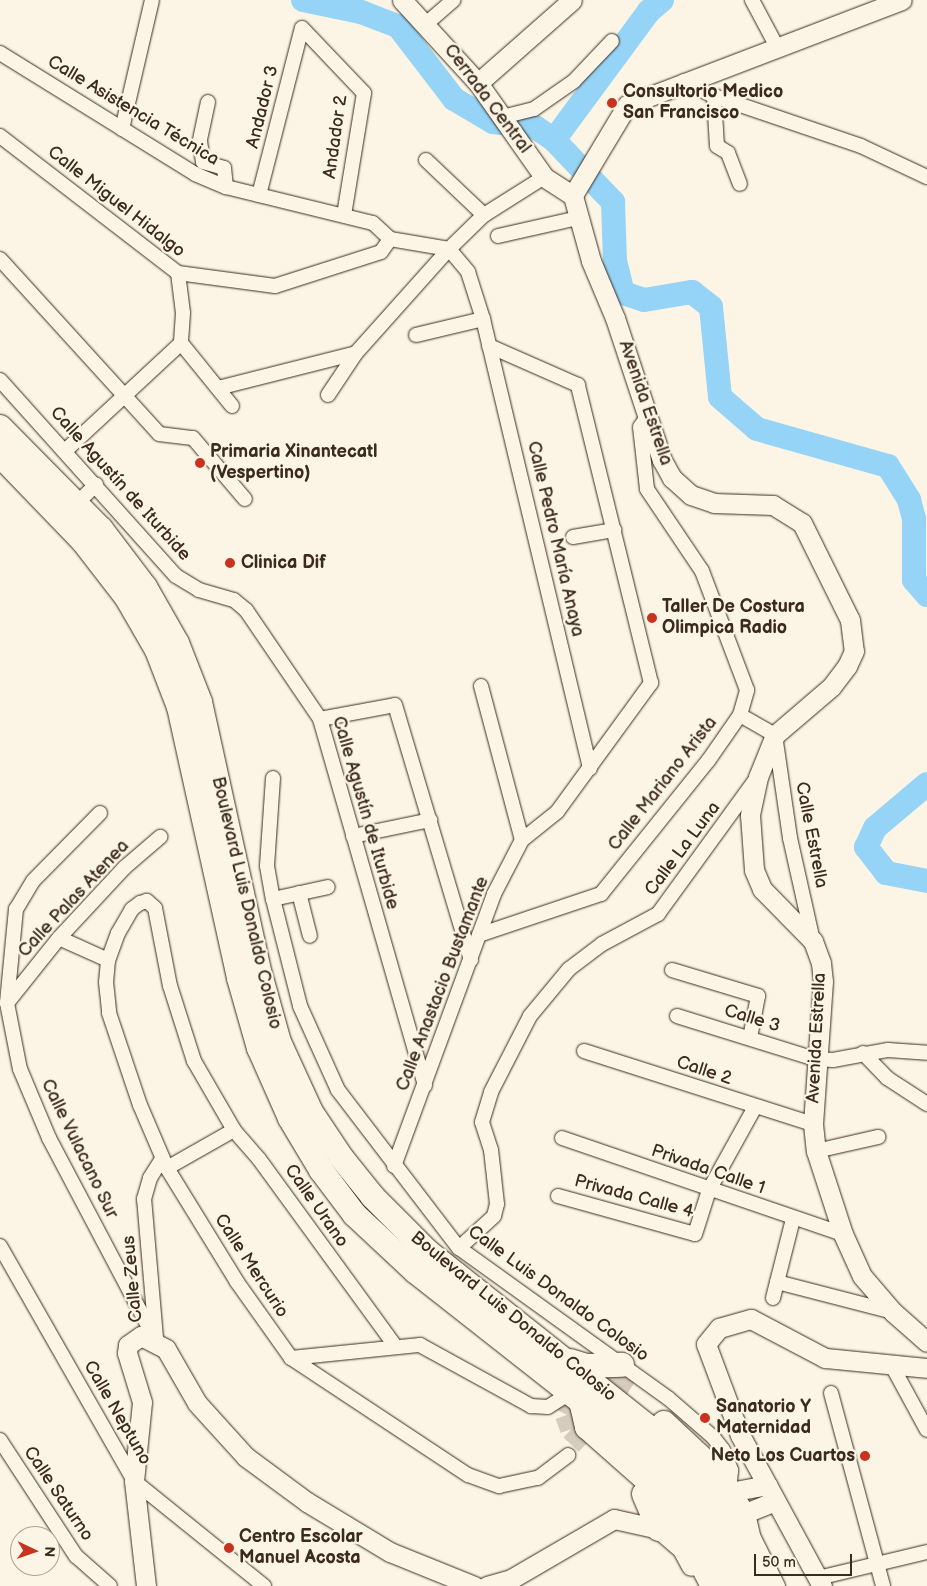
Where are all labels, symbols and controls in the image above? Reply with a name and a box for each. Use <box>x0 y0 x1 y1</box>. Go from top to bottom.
street label: Cerrada Central <box>439 40 535 158</box>
street label: Calle Asistencia Técnica <box>43 51 223 171</box>
street label: Andador 3 <box>242 63 284 151</box>
place label: Consultorio Medico San Francisco <box>623 82 783 125</box>
street label: Andador 2 <box>319 94 353 180</box>
marker: Consultorio Medico San Francisco <box>605 96 619 110</box>
street label: Calle Miguel Hidalgo <box>43 142 189 262</box>
street label: Avenida Estrella <box>614 338 676 468</box>
street label: Calle Agustín de Iturbide <box>45 402 195 566</box>
street label: Calle Pedro María Anaya <box>522 439 588 639</box>
place label: Primaria Xinantecatl (Vespertino) <box>210 442 378 484</box>
marker: Primaria Xinantecatl (Vespertino) <box>194 457 206 469</box>
place label: Clinica Dif <box>241 552 326 574</box>
marker: Clinica Dif <box>223 556 237 570</box>
place label: Taller De Costura Olimpica Radio <box>662 597 805 640</box>
marker: Taller De Costura Olimpica Radio <box>646 612 658 624</box>
street label: Calle Mariano Arista <box>604 713 722 855</box>
street label: Calle Agustín de Iturbide <box>327 714 403 912</box>
street label: Boulevard Luis Donaldo Colosio <box>206 775 286 1031</box>
street label: Calle Estrella <box>790 780 832 890</box>
street label: Calle La Luna <box>641 798 725 900</box>
street label: Calle Palas Atenea <box>14 836 134 962</box>
street label: Calle Anastacio Bustamante <box>392 874 494 1094</box>
street label: Avenida Estrella <box>803 972 831 1104</box>
street label: Calle 3 <box>721 1000 783 1038</box>
street label: Calle 2 <box>674 1052 734 1090</box>
street label: Calle Vulacano Sur <box>36 1075 122 1223</box>
street label: Privada Calle 1 <box>648 1140 768 1200</box>
street label: Calle Urano <box>280 1160 352 1252</box>
street label: Privada Calle 4 <box>572 1171 696 1223</box>
street label: Calle Mercurio <box>209 1210 293 1322</box>
street label: Calle Luis Donaldo Colosio <box>463 1221 653 1367</box>
street label: Boulevard Luis Donaldo Colosio <box>406 1227 620 1407</box>
street label: Calle Zeus <box>118 1235 148 1323</box>
street label: Calle Neptuno <box>78 1357 156 1469</box>
place label: Sanatorio Y Maternidad <box>716 1397 811 1440</box>
marker: Sanatorio Y Maternidad <box>698 1411 712 1425</box>
street label: Calle Saturno <box>18 1442 98 1546</box>
place label: Neto Los Cuartos <box>711 1445 855 1467</box>
marker: Neto Los Cuartos <box>859 1450 871 1462</box>
north arrow <box>10 1526 60 1576</box>
place label: Centro Escolar Manuel Acosta <box>239 1527 363 1570</box>
marker: Centro Escolar Manuel Acosta <box>223 1542 235 1554</box>
scale bar <box>757 1544 854 1576</box>
text: N <box>41 1546 58 1557</box>
text: 50 m <box>762 1553 796 1572</box>

